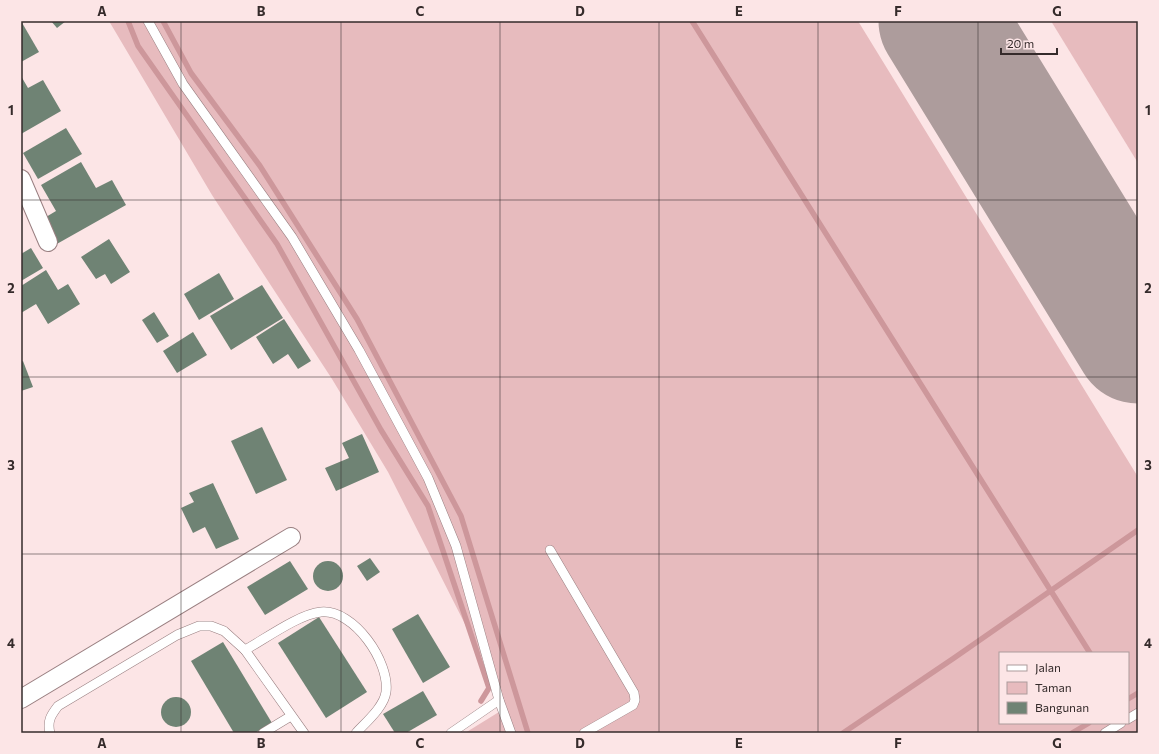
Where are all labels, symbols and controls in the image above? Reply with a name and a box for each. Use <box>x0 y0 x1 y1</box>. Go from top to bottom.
text: A <box>97 3 107 19</box>
text: B <box>257 3 266 19</box>
text: C <box>416 3 425 19</box>
text: D <box>575 3 585 19</box>
text: E <box>735 3 743 19</box>
text: F <box>894 3 902 19</box>
text: G <box>1052 3 1062 19</box>
scale bar <box>1001 30 1057 56</box>
text: 20 m <box>1007 36 1034 50</box>
text: 1 <box>8 102 14 118</box>
text: 1 <box>1145 102 1151 118</box>
text: 2 <box>7 280 15 296</box>
text: 2 <box>1144 280 1152 296</box>
text: 3 <box>7 457 15 473</box>
text: 3 <box>1144 457 1152 473</box>
text: 4 <box>7 635 15 651</box>
text: 4 <box>1144 635 1152 651</box>
legend <box>999 652 1129 724</box>
text: Jalan <box>1035 660 1061 675</box>
text: Taman <box>1035 680 1072 694</box>
text: Bangunan <box>1035 700 1089 714</box>
text: A <box>97 735 107 751</box>
text: B <box>257 735 266 751</box>
text: C <box>416 735 425 751</box>
text: D <box>575 735 585 751</box>
text: E <box>735 735 743 751</box>
text: F <box>894 735 902 751</box>
text: G <box>1052 735 1062 751</box>

